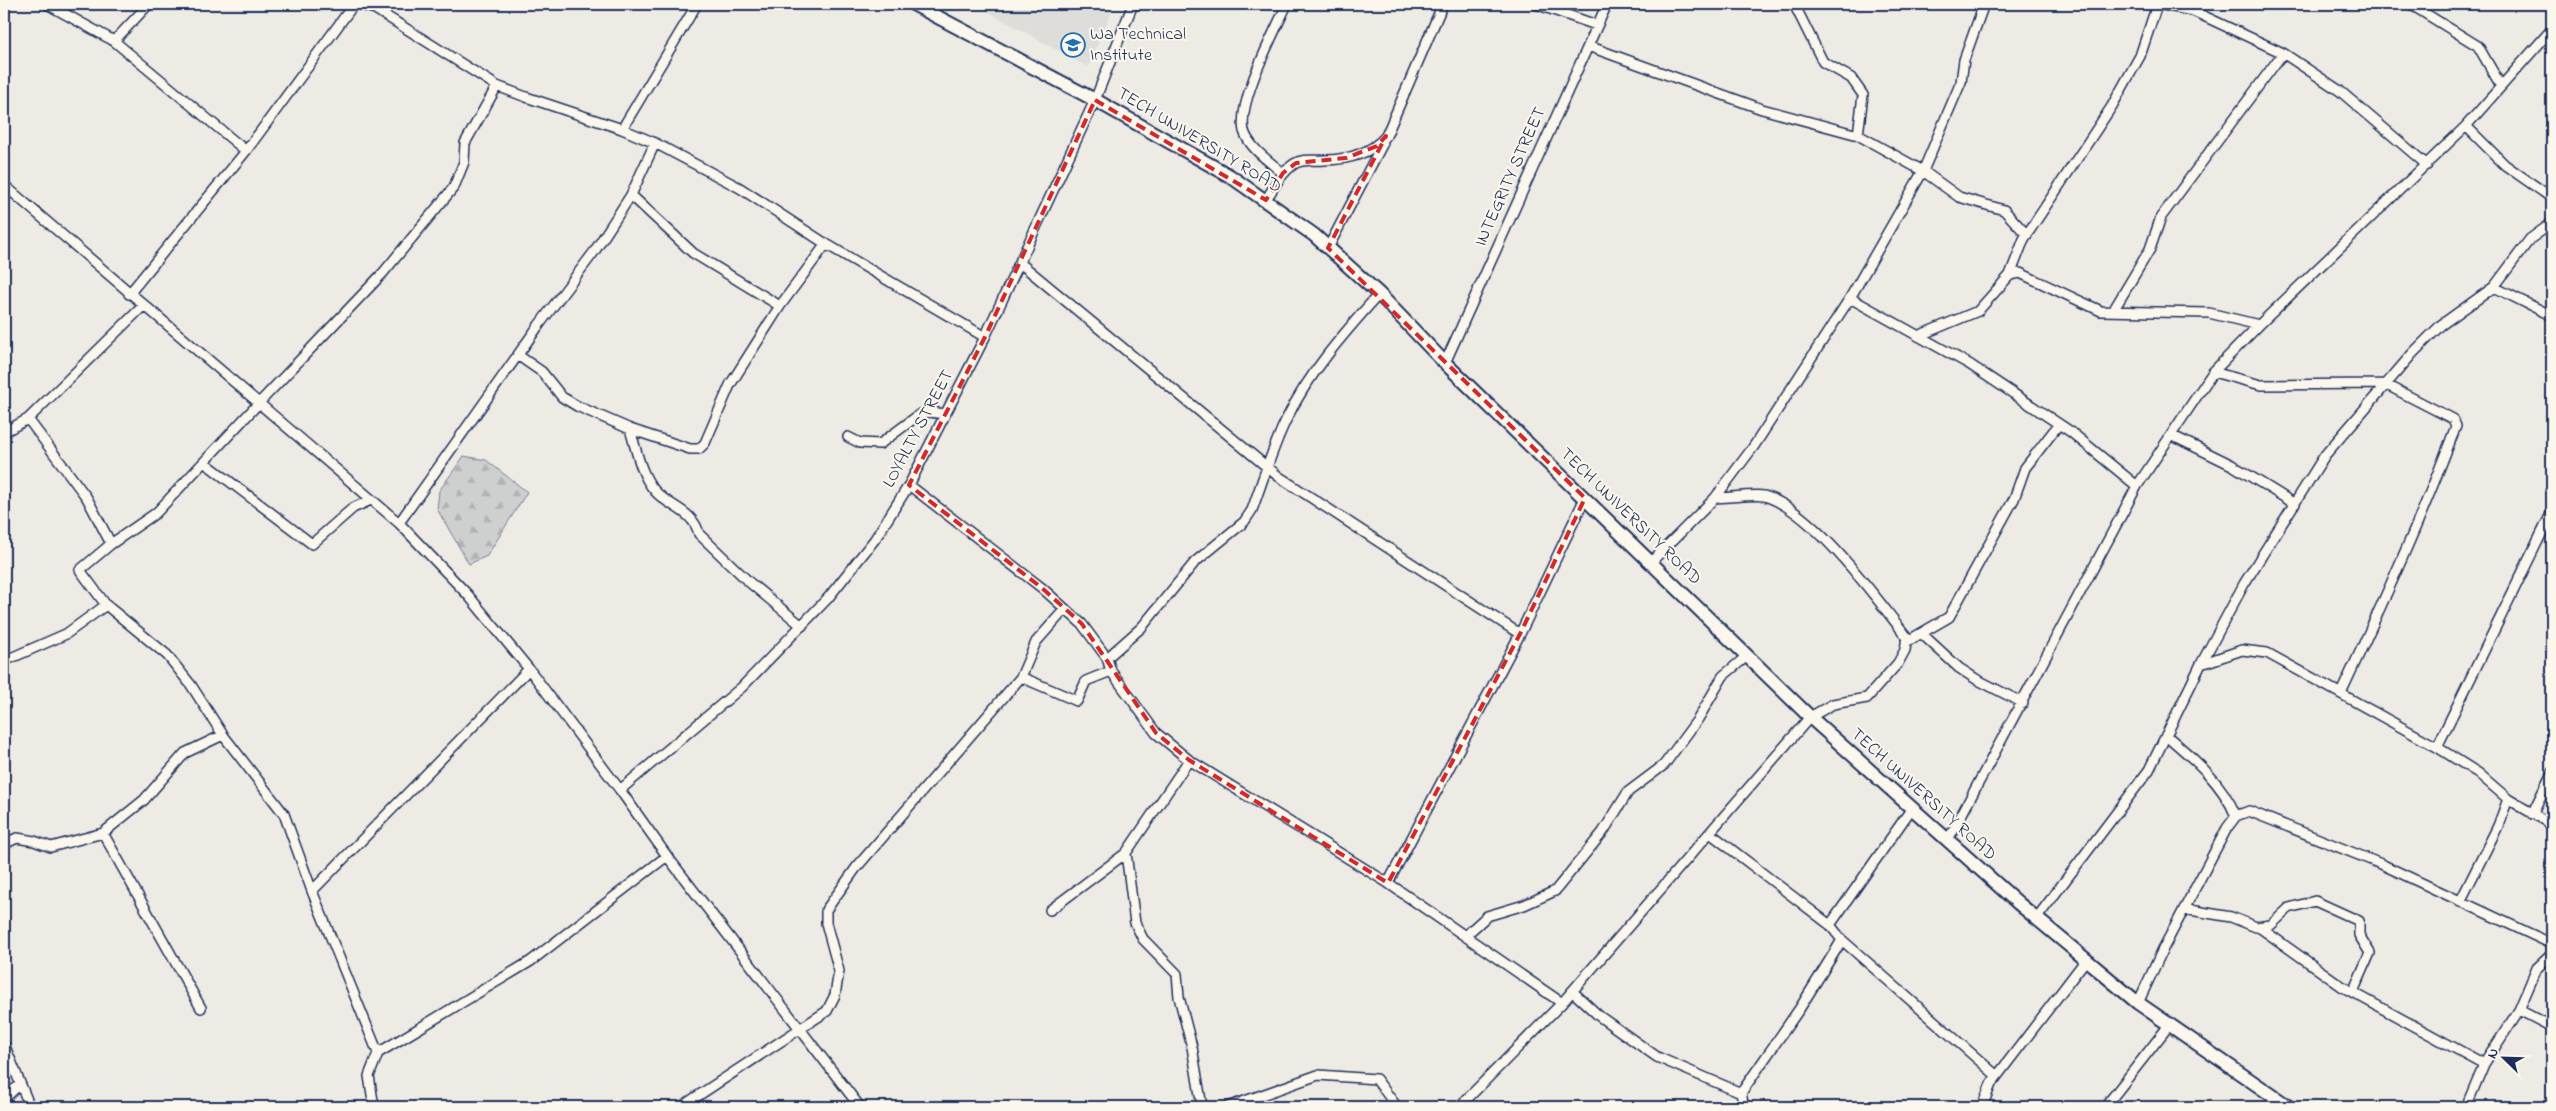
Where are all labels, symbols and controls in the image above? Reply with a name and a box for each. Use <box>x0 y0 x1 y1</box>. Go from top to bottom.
place label: Wa Technical Institute <box>1090 22 1186 69</box>
school or university icon: Wa Technical Institute <box>1060 32 1086 58</box>
street label: TECH UNIVERSITY ROAD <box>1112 81 1286 201</box>
street label: INTEGRITY STREET <box>1469 103 1553 251</box>
street label: LOYALTY STREET <box>877 365 961 493</box>
street label: TECH UNIVERSITY ROAD <box>1553 442 1707 592</box>
street label: TECH UNIVERSITY ROAD <box>1844 722 2002 868</box>
north arrow <box>2478 1034 2528 1084</box>
text: N <box>2482 1045 2505 1062</box>

